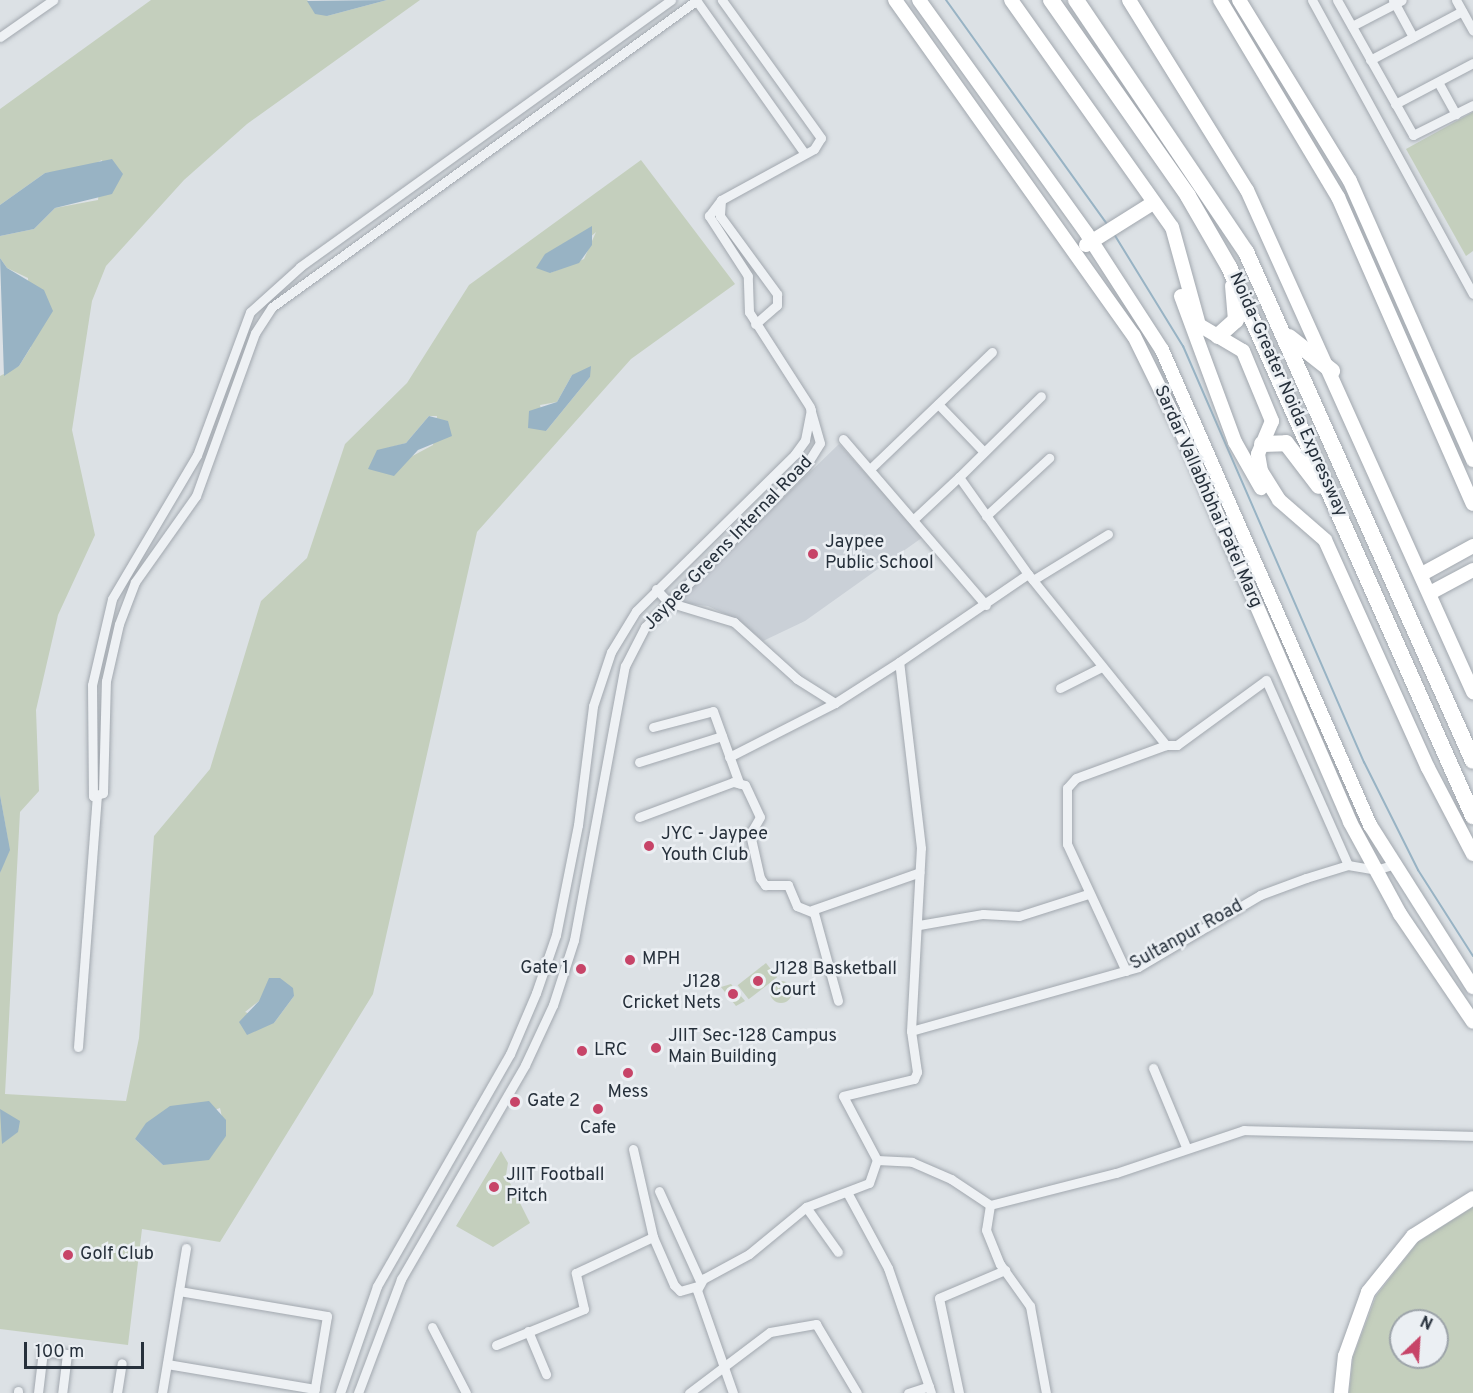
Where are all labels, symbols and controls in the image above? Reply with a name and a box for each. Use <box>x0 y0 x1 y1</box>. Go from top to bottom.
street label: Noida-Greater Noida Expressway <box>1223 269 1351 521</box>
street label: Sardar Vallabhbhai Patel Marg <box>1148 382 1266 612</box>
street label: Jaypee Greens Internal Road <box>640 452 818 636</box>
place label: Jaypee Public School <box>825 533 934 576</box>
marker: Jaypee Public School <box>806 547 820 561</box>
place label: JYC - Jaypee Youth Club <box>661 825 768 868</box>
marker: JYC - Jaypee Youth Club <box>642 839 656 853</box>
street label: Sultanpur Road <box>1127 896 1247 976</box>
place label: MPH <box>642 949 680 971</box>
marker: MPH <box>623 953 637 967</box>
place label: Gate 1 <box>520 958 569 980</box>
place label: J128 Basketball Court <box>770 960 897 1002</box>
marker: Gate 1 <box>574 962 588 976</box>
place label: J128 Cricket Nets <box>622 973 721 1016</box>
marker: J128 Basketball Court <box>751 974 765 988</box>
marker: J128 Cricket Nets <box>726 987 740 1001</box>
place label: JIIT Sec-128 Campus Main Building <box>668 1027 838 1070</box>
place label: LRC <box>594 1040 627 1062</box>
marker: JIIT Sec-128 Campus Main Building <box>649 1041 663 1055</box>
marker: LRC <box>575 1044 589 1058</box>
marker: Mess <box>621 1066 635 1080</box>
place label: Mess <box>608 1082 648 1104</box>
place label: Gate 2 <box>527 1091 580 1113</box>
marker: Gate 2 <box>508 1095 522 1109</box>
marker: Cafe <box>591 1102 605 1116</box>
place label: Cafe <box>580 1118 616 1140</box>
place label: JIIT Football Pitch <box>506 1166 605 1208</box>
marker: JIIT Football Pitch <box>487 1180 501 1194</box>
place label: Golf Club <box>80 1244 154 1266</box>
marker: Golf Club <box>61 1248 75 1262</box>
north arrow <box>1389 1309 1449 1369</box>
text: N <box>1416 1313 1435 1336</box>
scale bar <box>27 1330 147 1368</box>
text: 100 m <box>35 1341 84 1364</box>

